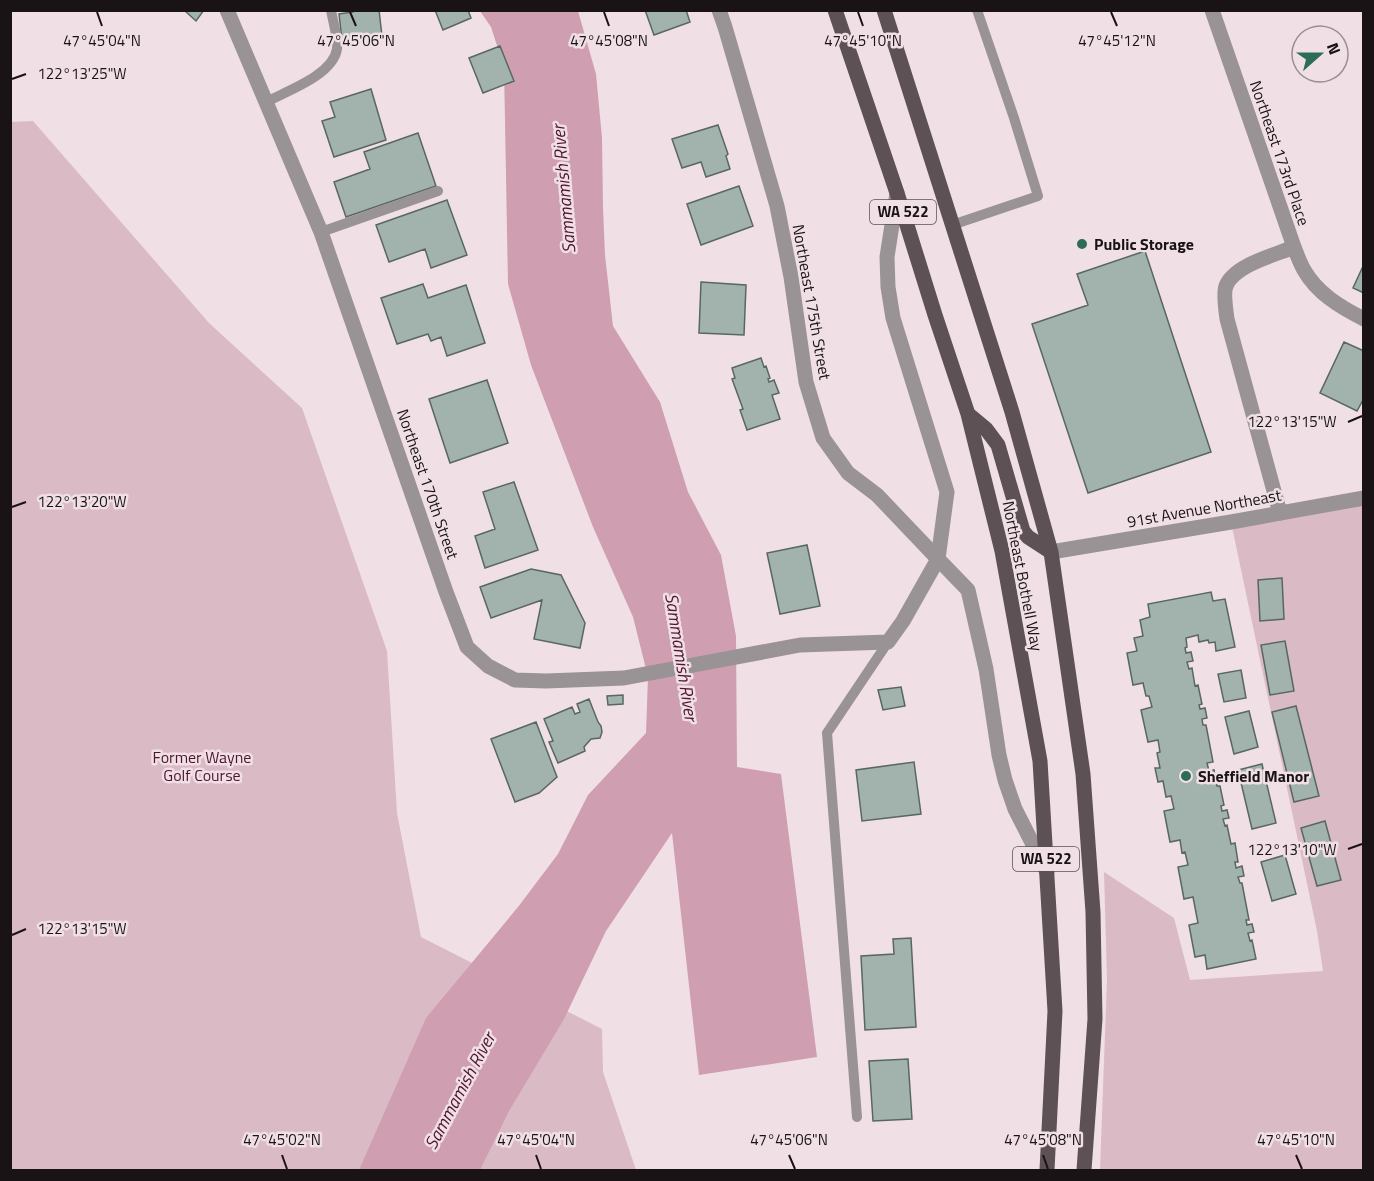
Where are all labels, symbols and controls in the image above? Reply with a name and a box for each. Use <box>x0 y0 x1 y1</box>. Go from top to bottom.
north arrow <box>1290 24 1350 84</box>
text: 47°45'04"N <box>63 29 141 52</box>
text: 47°45'06"N <box>317 29 395 52</box>
text: 47°45'08"N <box>570 29 648 52</box>
text: 47°45'10"N <box>824 29 902 52</box>
text: 47°45'12"N <box>1078 29 1156 52</box>
text: N <box>1321 39 1347 58</box>
text: 122°13'25"W <box>37 62 127 85</box>
street label: Northeast 173rd Place <box>1244 77 1316 229</box>
water label: Sammamish River <box>544 121 583 254</box>
road number: WA 522 <box>870 200 936 224</box>
street label: Northeast 175th Street <box>787 222 838 382</box>
place label: Public Storage <box>1094 232 1194 256</box>
marker: Public Storage <box>1075 237 1089 251</box>
street label: Northeast 170th Street <box>391 406 465 563</box>
text: 122°13'15"W <box>1247 410 1337 433</box>
street label: 91st Avenue Northeast <box>1125 483 1283 533</box>
text: 122°13'20"W <box>37 490 127 513</box>
street label: Northeast Bothell Way <box>997 499 1049 653</box>
water label: Sammamish River <box>658 591 705 725</box>
park label: Former Wayne Golf Course <box>153 745 251 787</box>
place label: Sheffield Manor <box>1198 764 1309 788</box>
marker: Sheffield Manor <box>1179 769 1193 783</box>
text: 122°13'10"W <box>1247 838 1337 861</box>
road number: WA 522 <box>1013 847 1079 871</box>
text: 122°13'15"W <box>37 917 127 940</box>
water label: Sammamish River <box>417 1025 503 1154</box>
text: 47°45'02"N <box>243 1128 321 1151</box>
text: 47°45'04"N <box>497 1128 575 1151</box>
text: 47°45'06"N <box>750 1128 828 1151</box>
text: 47°45'08"N <box>1004 1128 1082 1151</box>
text: 47°45'10"N <box>1257 1128 1335 1151</box>

